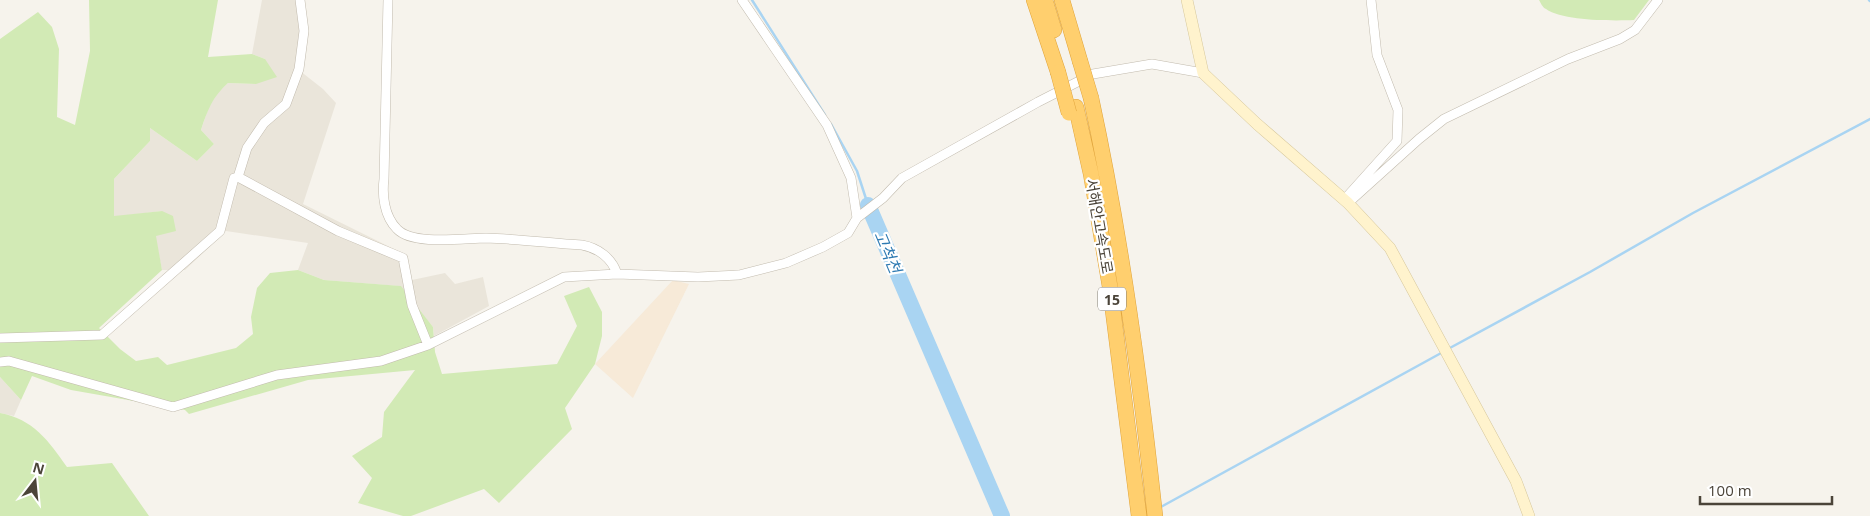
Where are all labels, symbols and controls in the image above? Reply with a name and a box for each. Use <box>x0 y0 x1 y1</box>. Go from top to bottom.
street label: 서해안고속도로 <box>1082 177 1118 275</box>
water label: 고척천 <box>869 227 908 279</box>
road number: 15 <box>1098 288 1126 310</box>
north arrow <box>10 456 60 506</box>
text: N <box>31 457 47 479</box>
scale bar <box>1700 474 1832 506</box>
text: 100 m <box>1708 480 1752 500</box>

